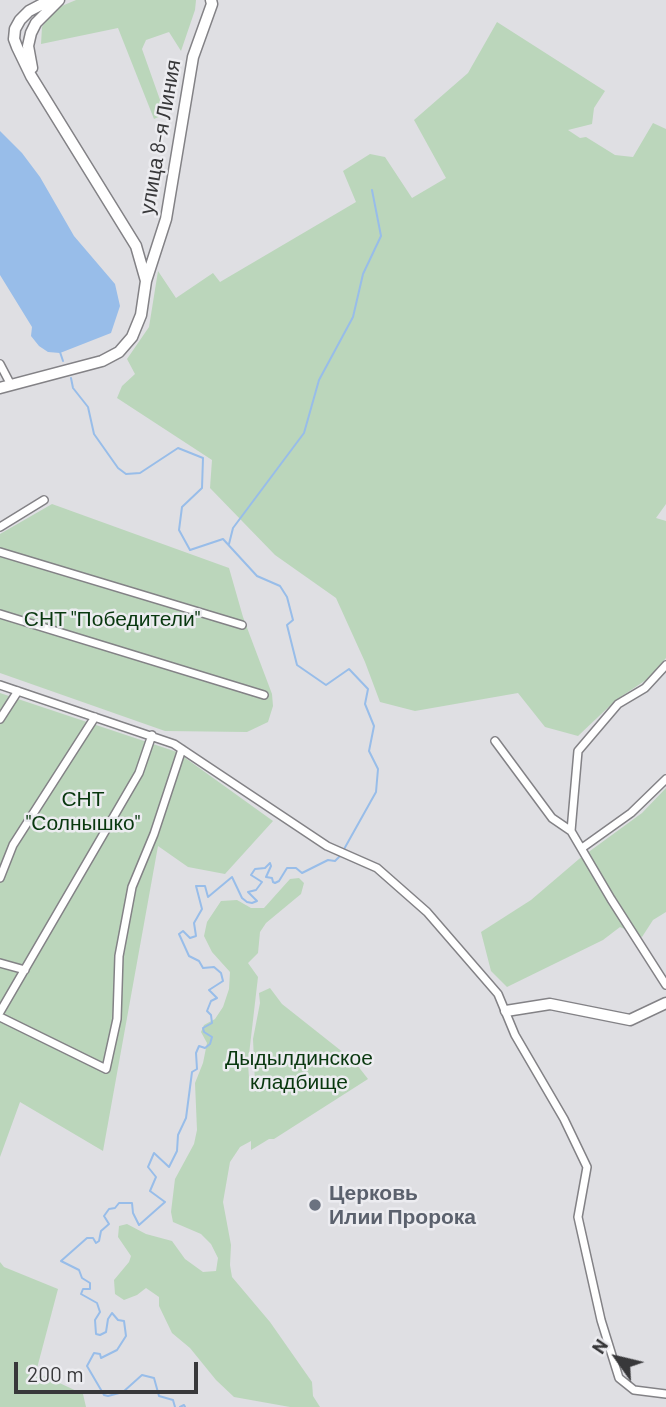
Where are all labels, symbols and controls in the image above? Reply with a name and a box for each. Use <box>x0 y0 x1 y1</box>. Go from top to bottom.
street label: улица 8-я Линия <box>134 58 186 216</box>
park label: СНТ "Победители" <box>24 606 200 632</box>
park label: СНТ "Солнышко" <box>26 786 140 836</box>
park label: Дыдылдинское кладбище <box>225 1045 373 1095</box>
place label: Церковь Илии Пророка <box>329 1180 476 1230</box>
marker: Церковь Илии Пророка <box>307 1197 323 1213</box>
north arrow <box>582 1323 652 1393</box>
text: N <box>586 1334 612 1358</box>
scale bar <box>18 1348 201 1392</box>
text: 200 m <box>27 1361 84 1386</box>

